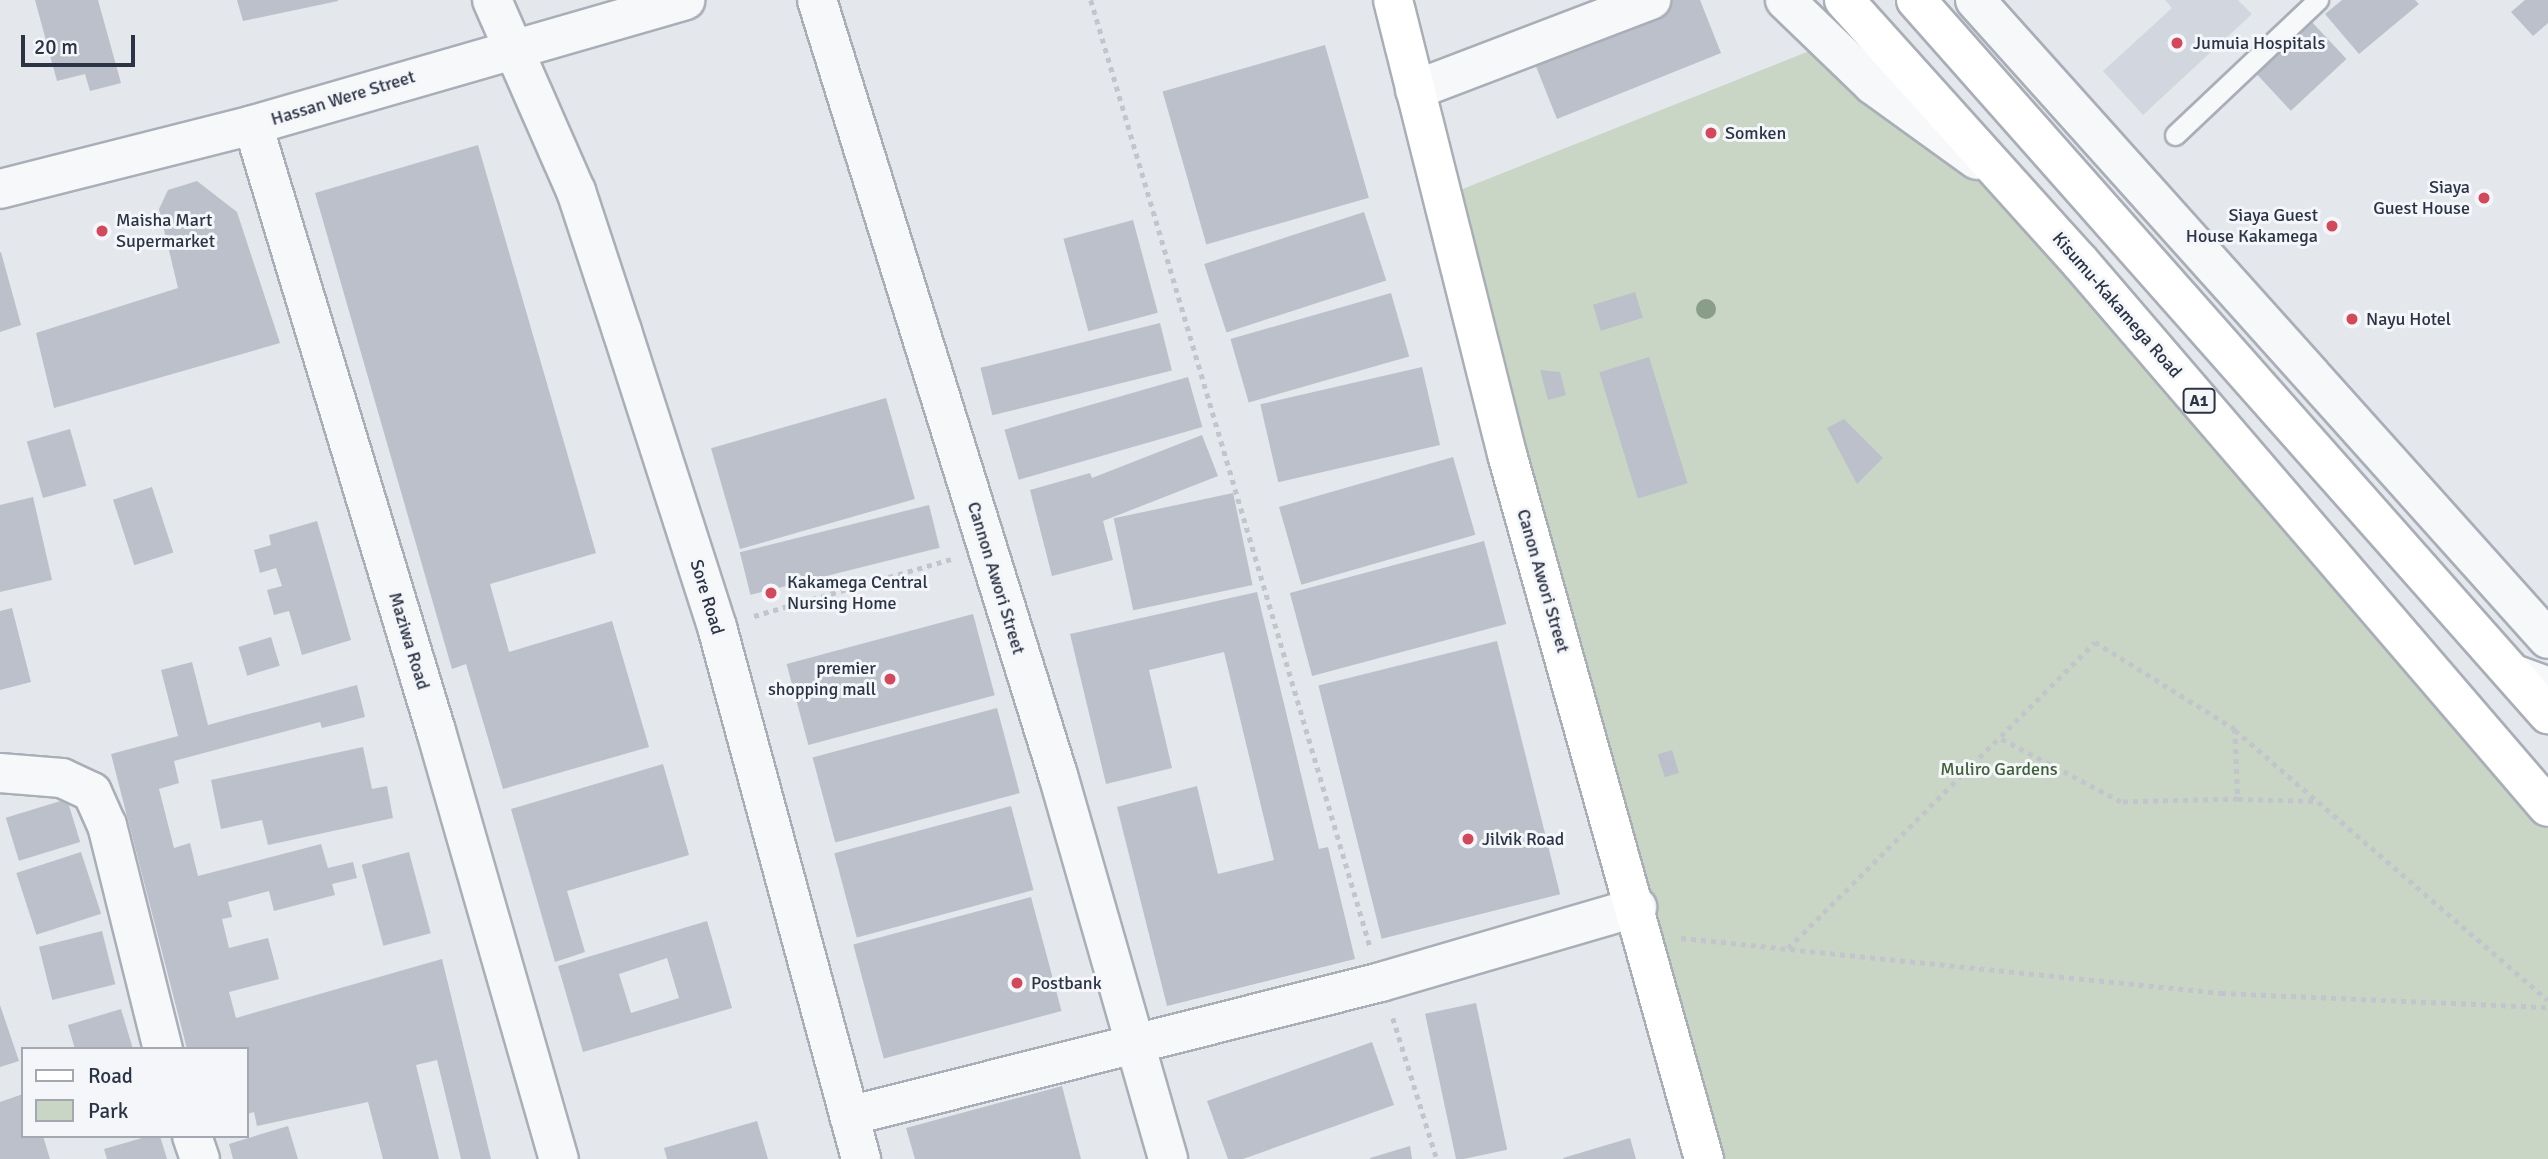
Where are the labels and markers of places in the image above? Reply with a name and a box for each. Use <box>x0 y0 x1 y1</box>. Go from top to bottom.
place label: Jumuia Hospitals <box>2193 32 2325 54</box>
marker: Jumuia Hospitals <box>2167 33 2187 53</box>
place label: Somken <box>1725 122 1786 144</box>
marker: Somken <box>1703 125 1719 141</box>
place label: Siaya Guest House <box>2373 177 2470 220</box>
marker: Siaya Guest House <box>2476 190 2492 206</box>
place label: Siaya Guest House Kakamega <box>2186 205 2318 248</box>
place label: Maisha Mart Supermarket <box>116 210 215 252</box>
marker: Siaya Guest House Kakamega <box>2324 218 2340 234</box>
marker: Maisha Mart Supermarket <box>94 223 110 239</box>
place label: Nayu Hotel <box>2366 308 2451 330</box>
marker: Nayu Hotel <box>2344 311 2360 327</box>
place label: Kakamega Central Nursing Home <box>787 572 928 614</box>
marker: Kakamega Central Nursing Home <box>761 583 781 603</box>
place label: premier shopping mall <box>768 658 876 700</box>
marker: premier shopping mall <box>882 671 898 687</box>
place label: Jilvik Road <box>1482 828 1564 850</box>
marker: Jilvik Road <box>1460 831 1476 847</box>
place label: Postbank <box>1031 972 1102 994</box>
marker: Postbank <box>1009 975 1025 991</box>

